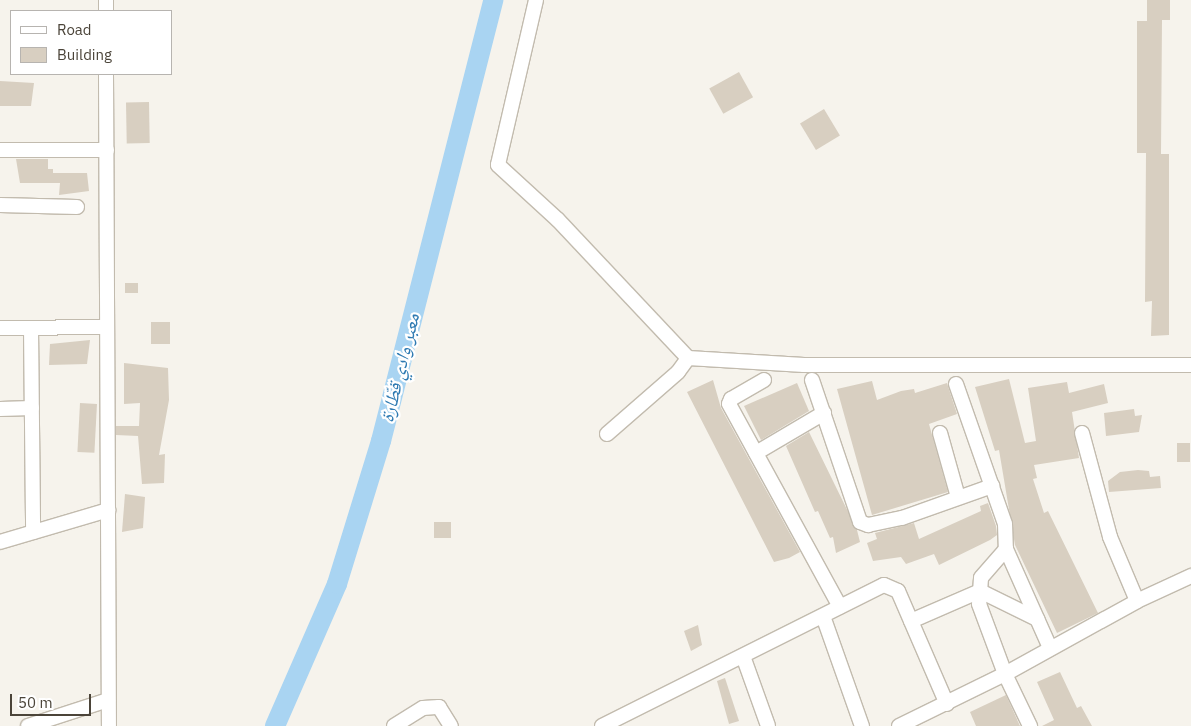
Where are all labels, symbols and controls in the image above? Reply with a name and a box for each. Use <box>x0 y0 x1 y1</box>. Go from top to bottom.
legend <box>10 10 172 75</box>
text: Road <box>57 20 92 39</box>
text: Building <box>57 45 112 64</box>
water label: معبر وادي قطّارة <box>375 311 425 425</box>
scale bar <box>12 684 94 716</box>
text: 50 m <box>18 693 53 712</box>

